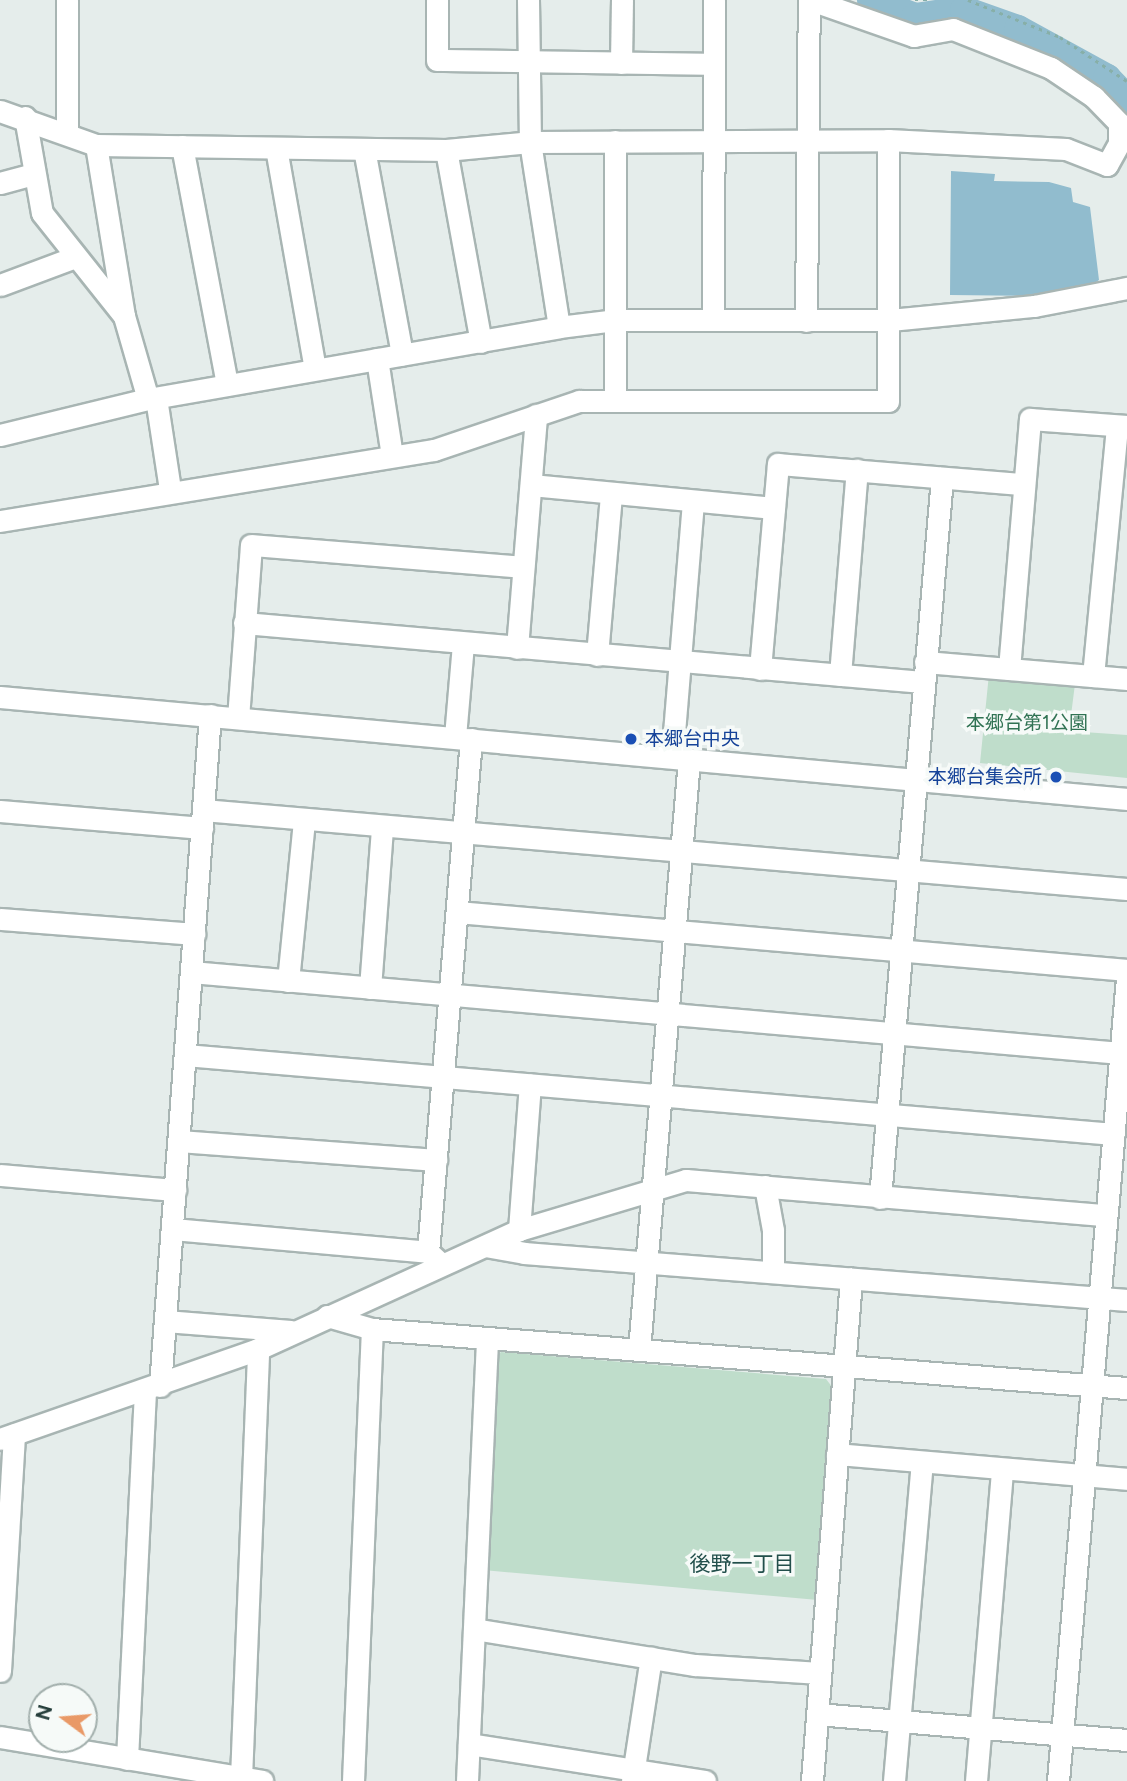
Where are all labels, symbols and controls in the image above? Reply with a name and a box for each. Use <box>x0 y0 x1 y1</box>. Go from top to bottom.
park label: 本郷台第1公園 <box>966 712 1088 734</box>
place label: 本郷台中央 <box>645 728 740 750</box>
marker: 本郷台中央 <box>623 731 639 747</box>
place label: 本郷台集会所 <box>928 766 1042 788</box>
marker: 本郷台集会所 <box>1048 769 1064 785</box>
district label: 後野一丁目 <box>690 1551 794 1577</box>
north arrow <box>28 1683 98 1753</box>
text: N <box>31 1702 57 1723</box>

